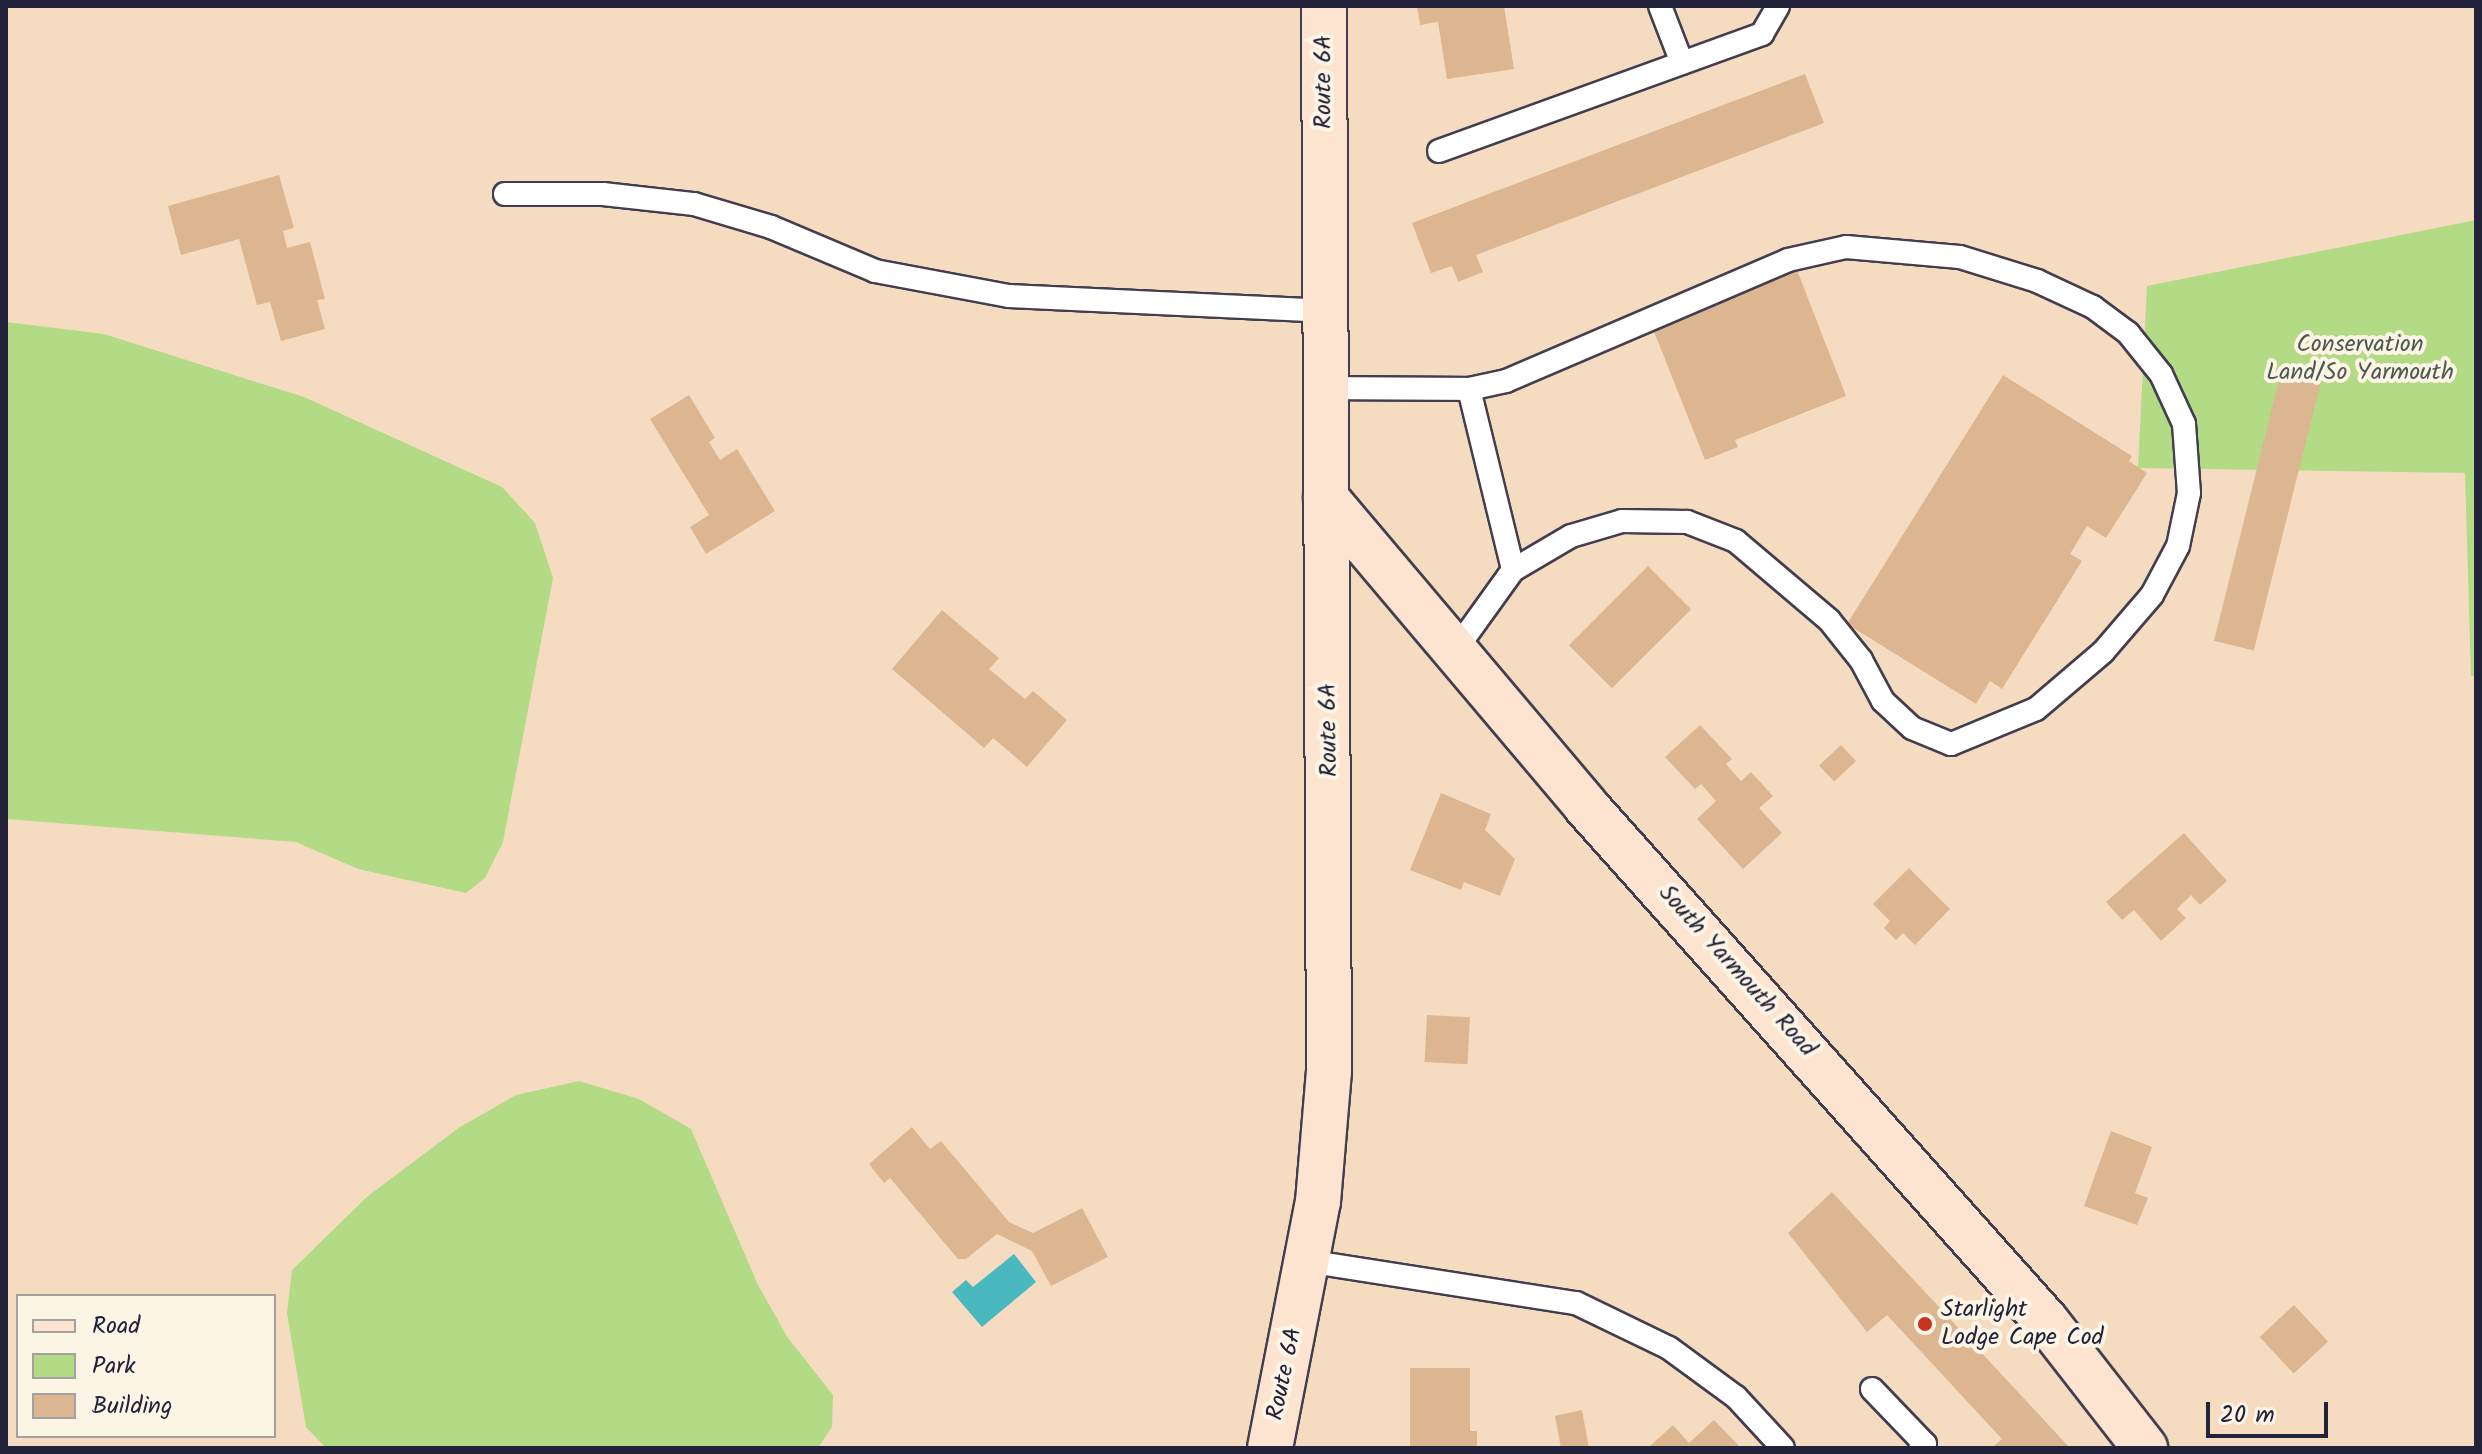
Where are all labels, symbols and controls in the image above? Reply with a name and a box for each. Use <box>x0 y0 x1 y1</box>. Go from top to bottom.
street label: Route 6A <box>1310 35 1338 129</box>
park label: Conservation Land/So Yarmouth <box>2266 331 2454 387</box>
street label: Route 6A <box>1314 683 1344 777</box>
street label: South Yarmouth Road <box>1652 879 1822 1063</box>
legend <box>16 1294 276 1438</box>
place label: Starlight Lodge Cape Cod <box>1941 1296 2104 1352</box>
text: Road <box>92 1307 140 1346</box>
marker: Starlight Lodge Cape Cod <box>1916 1315 1934 1333</box>
street label: Route 6A <box>1261 1325 1309 1423</box>
text: Park <box>92 1347 136 1386</box>
scale bar <box>2210 1386 2332 1436</box>
text: Building <box>92 1387 172 1426</box>
text: 20 m <box>2220 1396 2275 1435</box>

